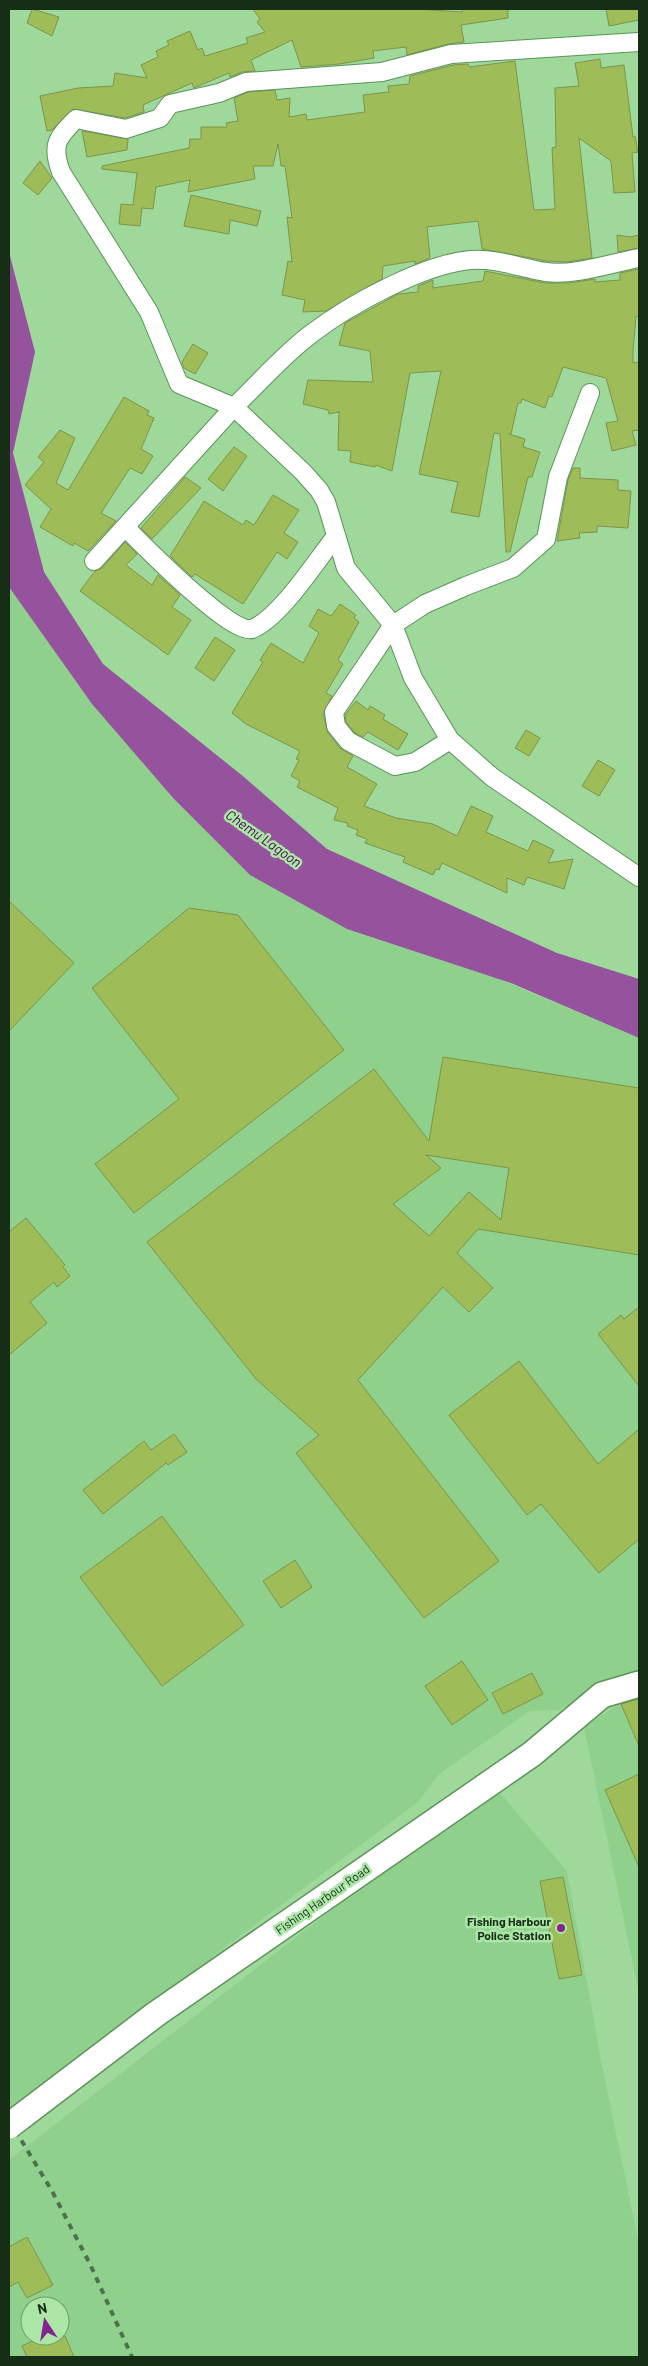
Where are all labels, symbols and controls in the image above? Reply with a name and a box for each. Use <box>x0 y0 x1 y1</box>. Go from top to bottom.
water label: Chemu Lagoon <box>223 806 305 870</box>
street label: Fishing Harbour Road <box>272 1861 372 1937</box>
place label: Fishing Harbour Police Station <box>467 1914 551 1942</box>
marker: Fishing Harbour Police Station <box>555 1922 567 1934</box>
north arrow <box>20 2296 70 2346</box>
text: N <box>36 2299 49 2317</box>

